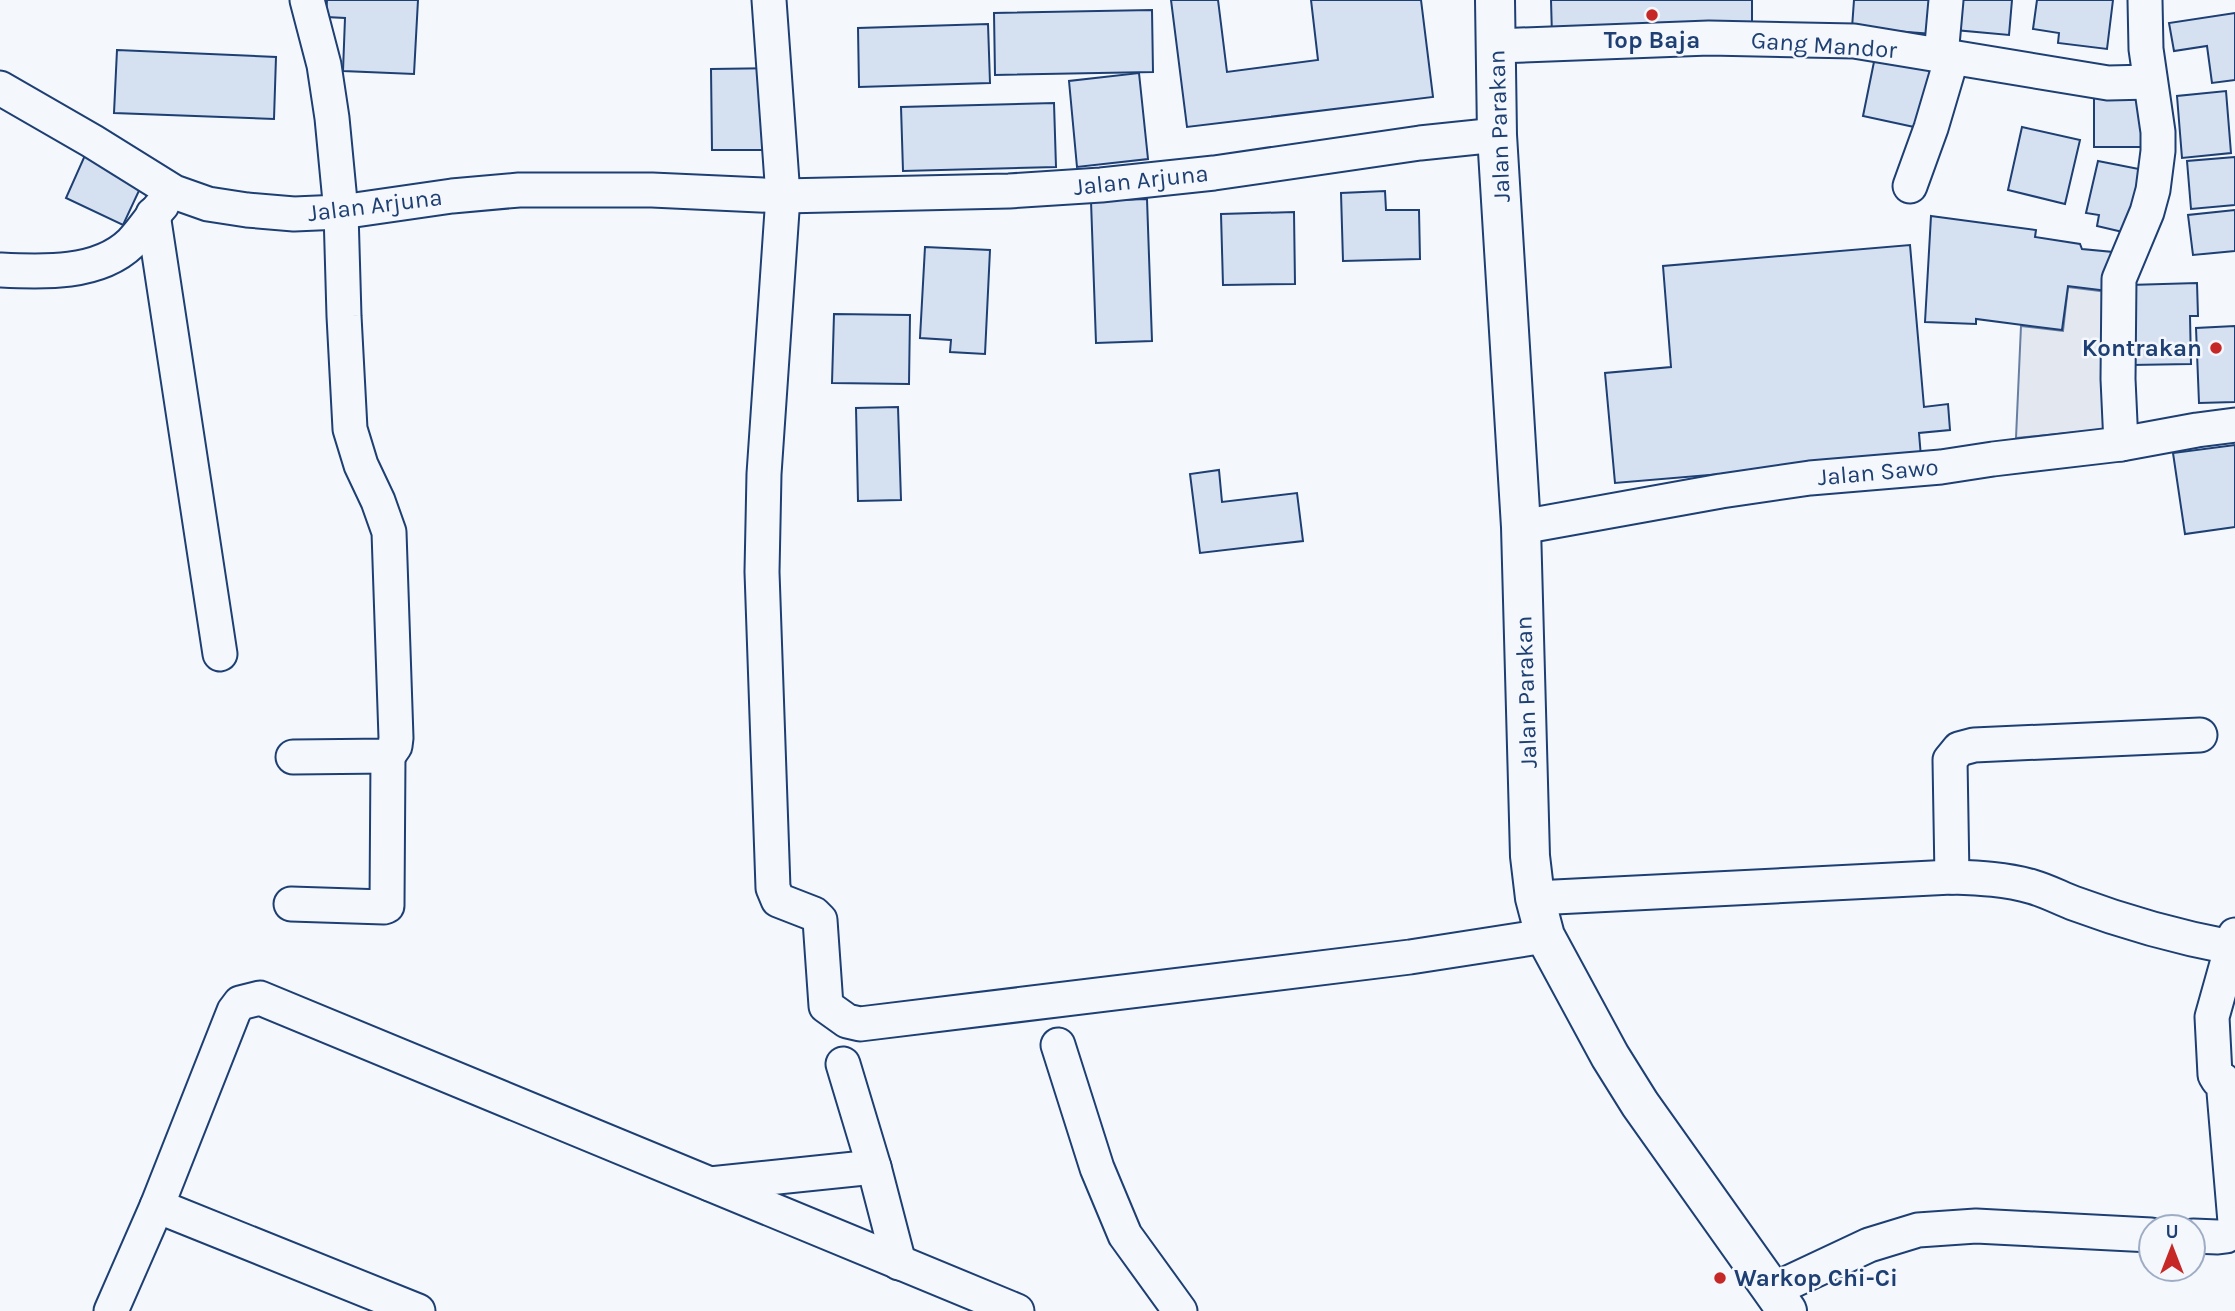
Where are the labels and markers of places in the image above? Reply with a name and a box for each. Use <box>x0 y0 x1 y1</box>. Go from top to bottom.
marker: Top Baja <box>1644 7 1660 23</box>
place label: Top Baja <box>1604 26 1700 54</box>
place label: Kontrakan <box>2082 334 2202 362</box>
marker: Kontrakan <box>2208 340 2224 356</box>
place label: Warkop Chi-Ci <box>1734 1264 1898 1292</box>
marker: Warkop Chi-Ci <box>1712 1270 1728 1286</box>

